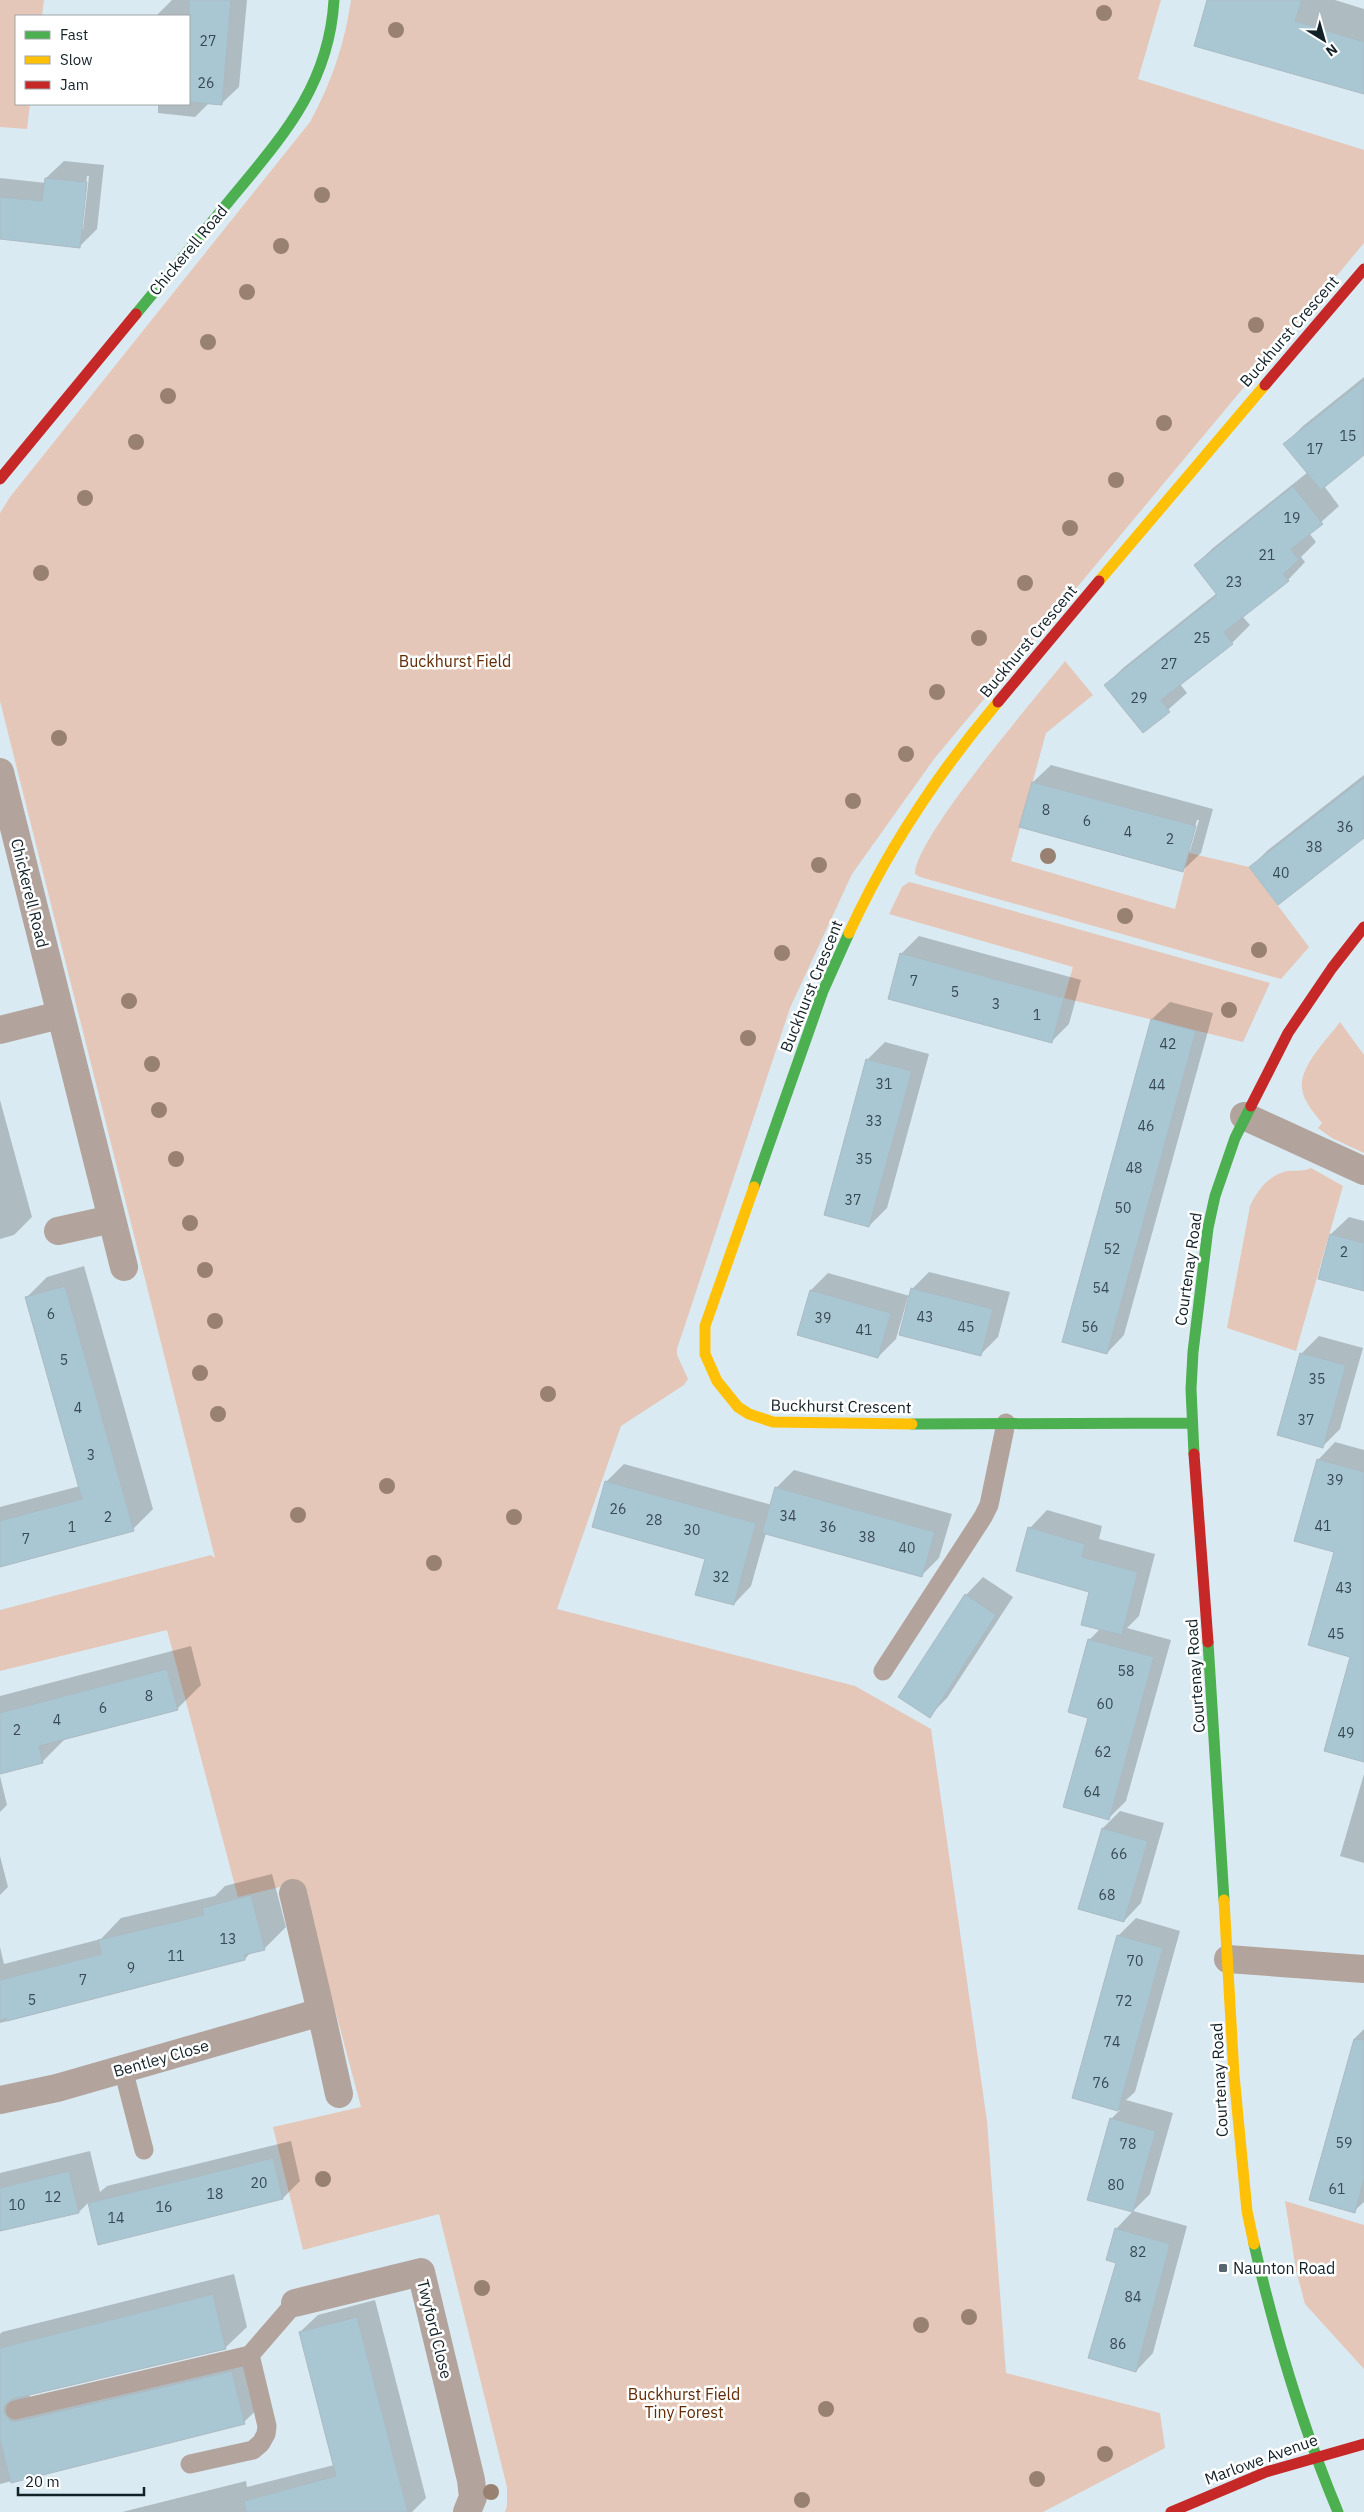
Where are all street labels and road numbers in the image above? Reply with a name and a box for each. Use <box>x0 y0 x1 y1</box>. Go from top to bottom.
street label: Chickerell Road <box>144 201 232 299</box>
street label: Buckhurst Crescent <box>1235 271 1343 391</box>
street label: Buckhurst Crescent <box>975 581 1081 701</box>
street label: Chickerell Road <box>7 836 53 950</box>
street label: Buckhurst Crescent <box>775 917 847 1055</box>
street label: Courtenay Road <box>1170 1211 1206 1327</box>
street label: Buckhurst Crescent <box>770 1395 912 1417</box>
street label: Courtenay Road <box>1181 1618 1209 1734</box>
street label: Courtenay Road <box>1206 2022 1232 2138</box>
street label: Bentley Close <box>111 2035 211 2081</box>
street label: Twyford Close <box>413 2277 457 2381</box>
street label: Marlowe Avenue <box>1202 2429 1320 2489</box>

